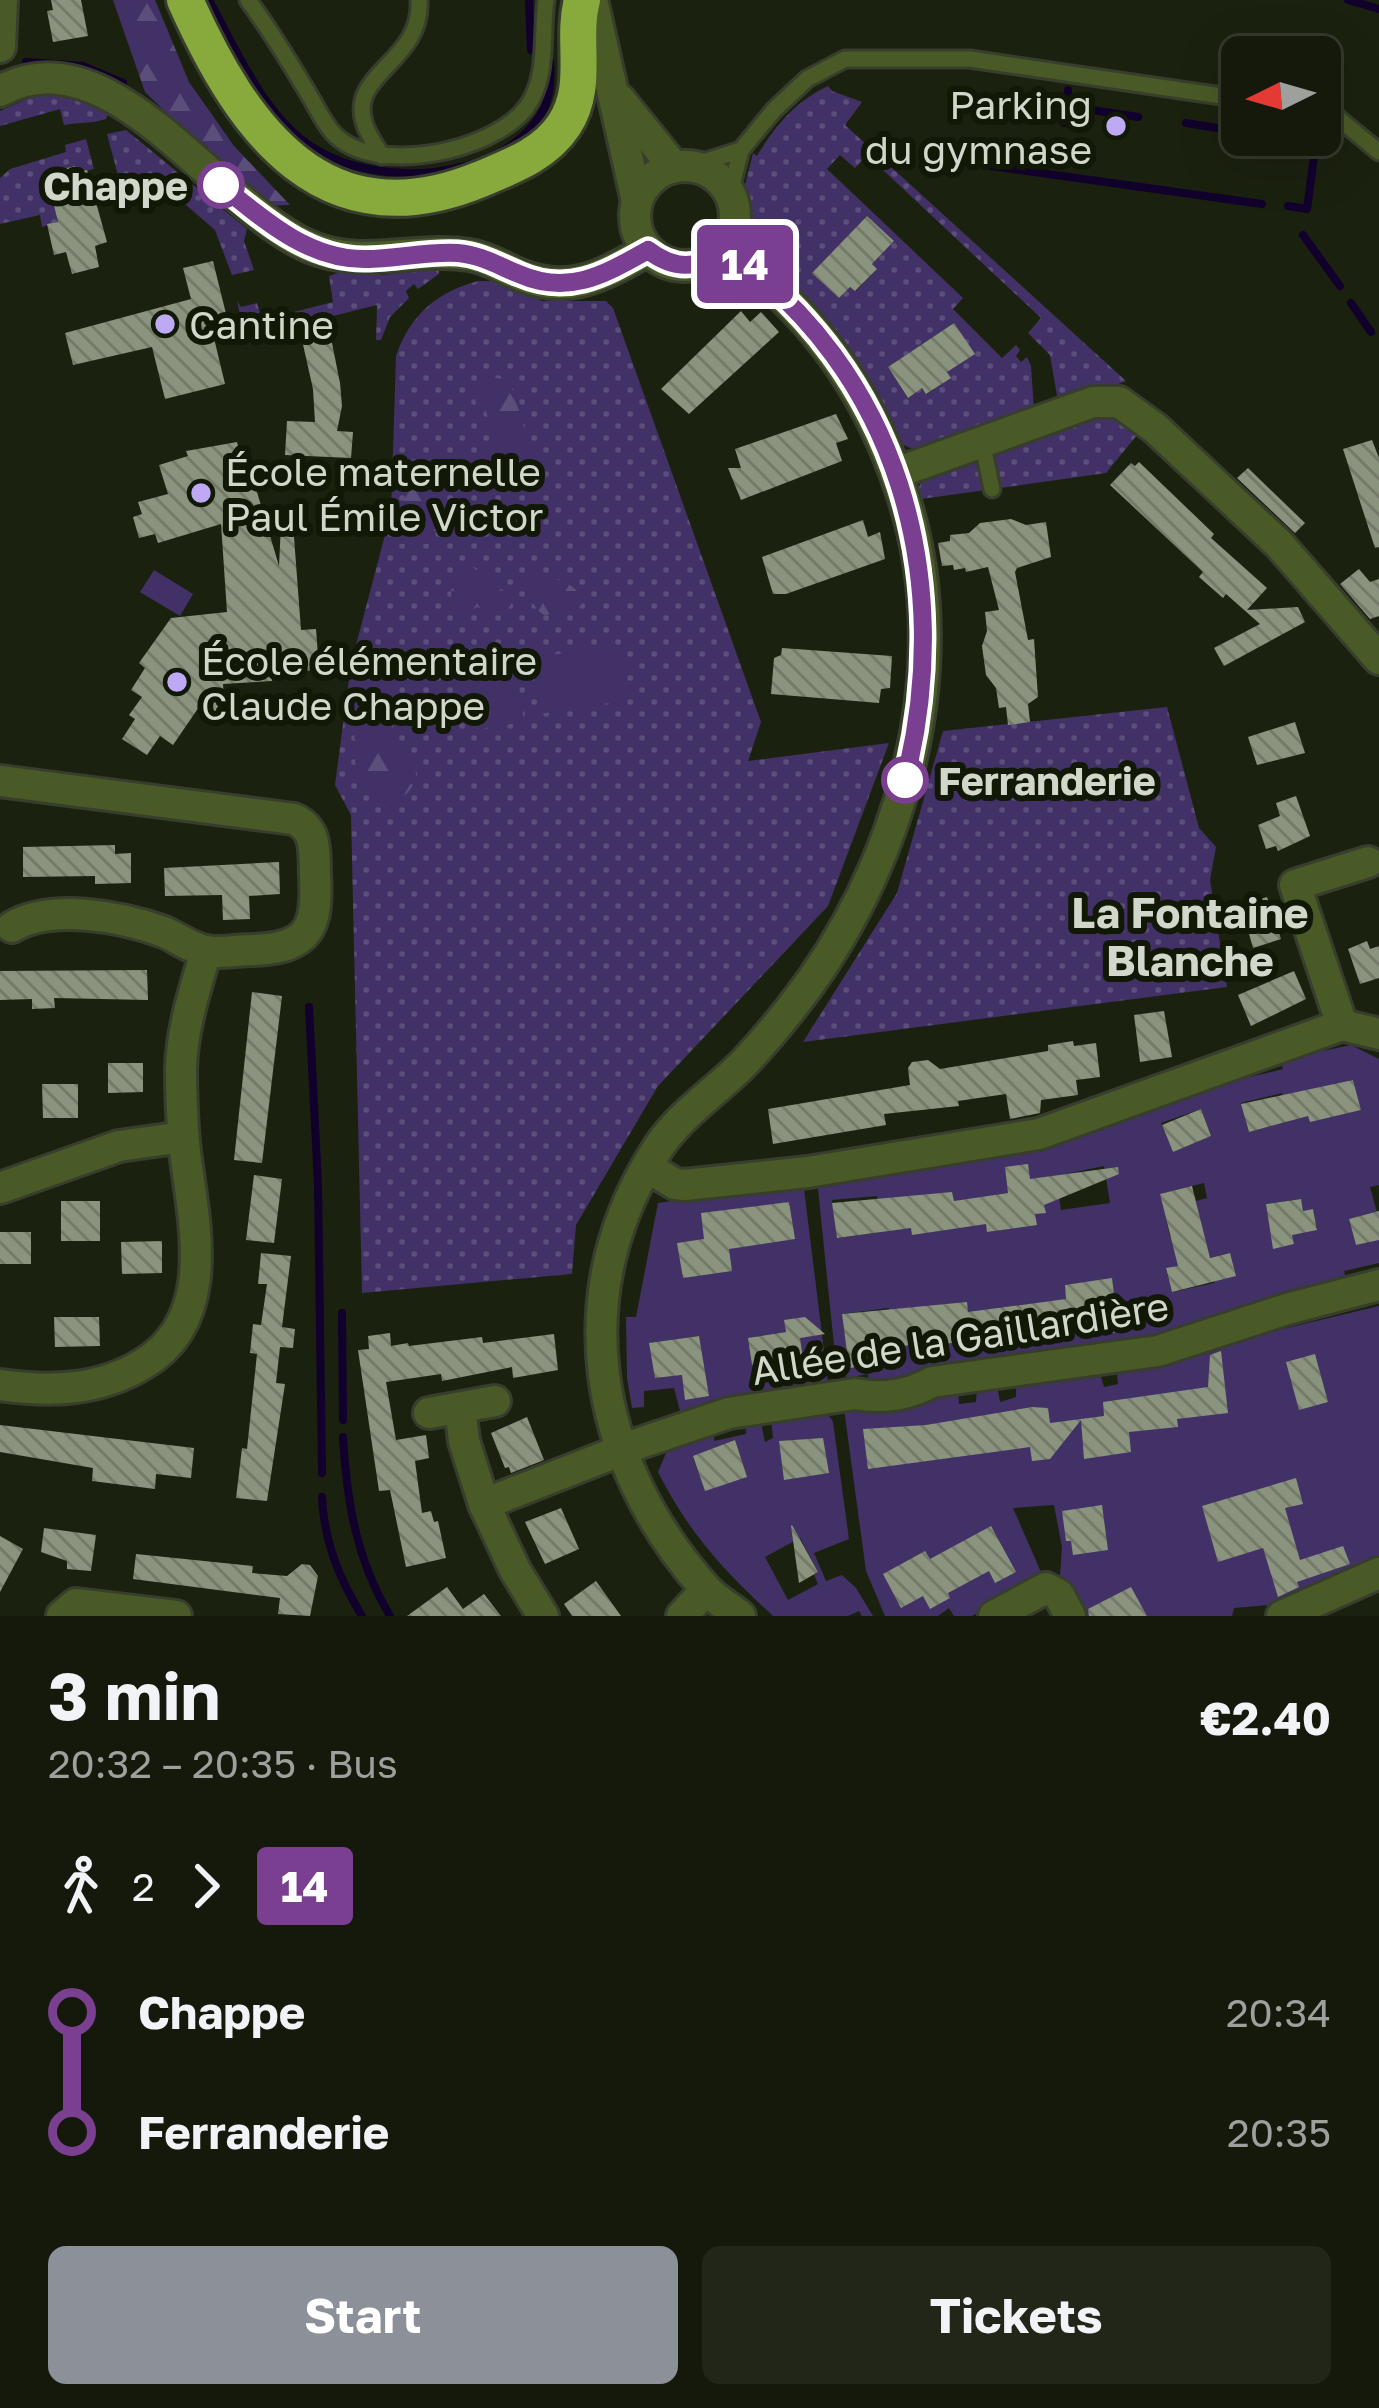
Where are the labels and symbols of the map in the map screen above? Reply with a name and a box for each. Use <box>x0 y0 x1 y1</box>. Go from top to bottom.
north arrow <box>1221 36 1341 156</box>
place label: Parking du gymnase <box>865 81 1092 173</box>
marker: Parking du gymnase <box>1103 113 1129 139</box>
place label: Chappe <box>43 162 188 209</box>
marker: Chappe <box>199 163 243 207</box>
line badge: 14 <box>691 225 799 303</box>
place label: Cantine <box>189 301 334 348</box>
marker: Cantine <box>152 311 178 337</box>
place label: École maternelle Paul Émile Victor <box>225 448 543 540</box>
marker: École maternelle Paul Émile Victor <box>188 480 214 506</box>
place label: École élémentaire Claude Chappe <box>201 637 537 729</box>
marker: École élémentaire Claude Chappe <box>164 669 190 695</box>
place label: Ferranderie <box>938 757 1156 804</box>
marker: Ferranderie <box>883 758 927 802</box>
district label: La Fontaine Blanche <box>1071 887 1309 985</box>
street label: Allée de la Gaillardière <box>748 1282 1172 1394</box>

